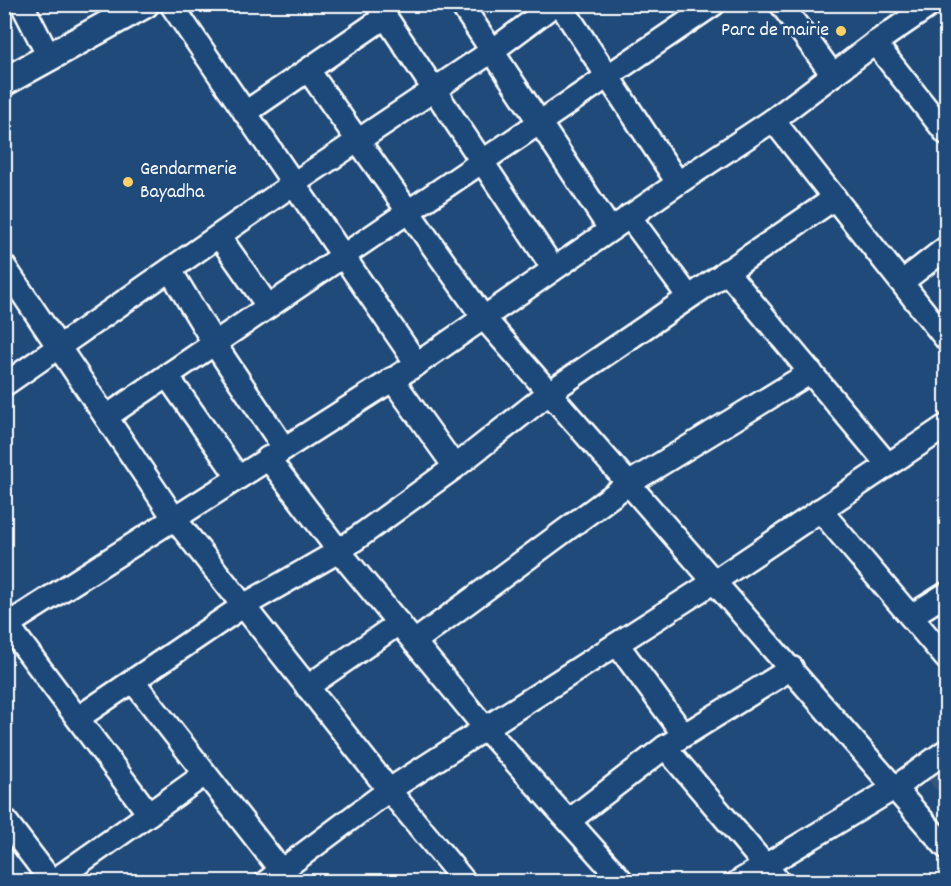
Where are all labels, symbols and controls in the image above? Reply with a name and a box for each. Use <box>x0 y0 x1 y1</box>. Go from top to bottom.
place label: Parc de mairie <box>721 17 829 45</box>
marker: Parc de mairie <box>834 24 848 38</box>
place label: Gendarmerie Bayadha <box>140 156 237 207</box>
marker: Gendarmerie Bayadha <box>121 175 135 189</box>

